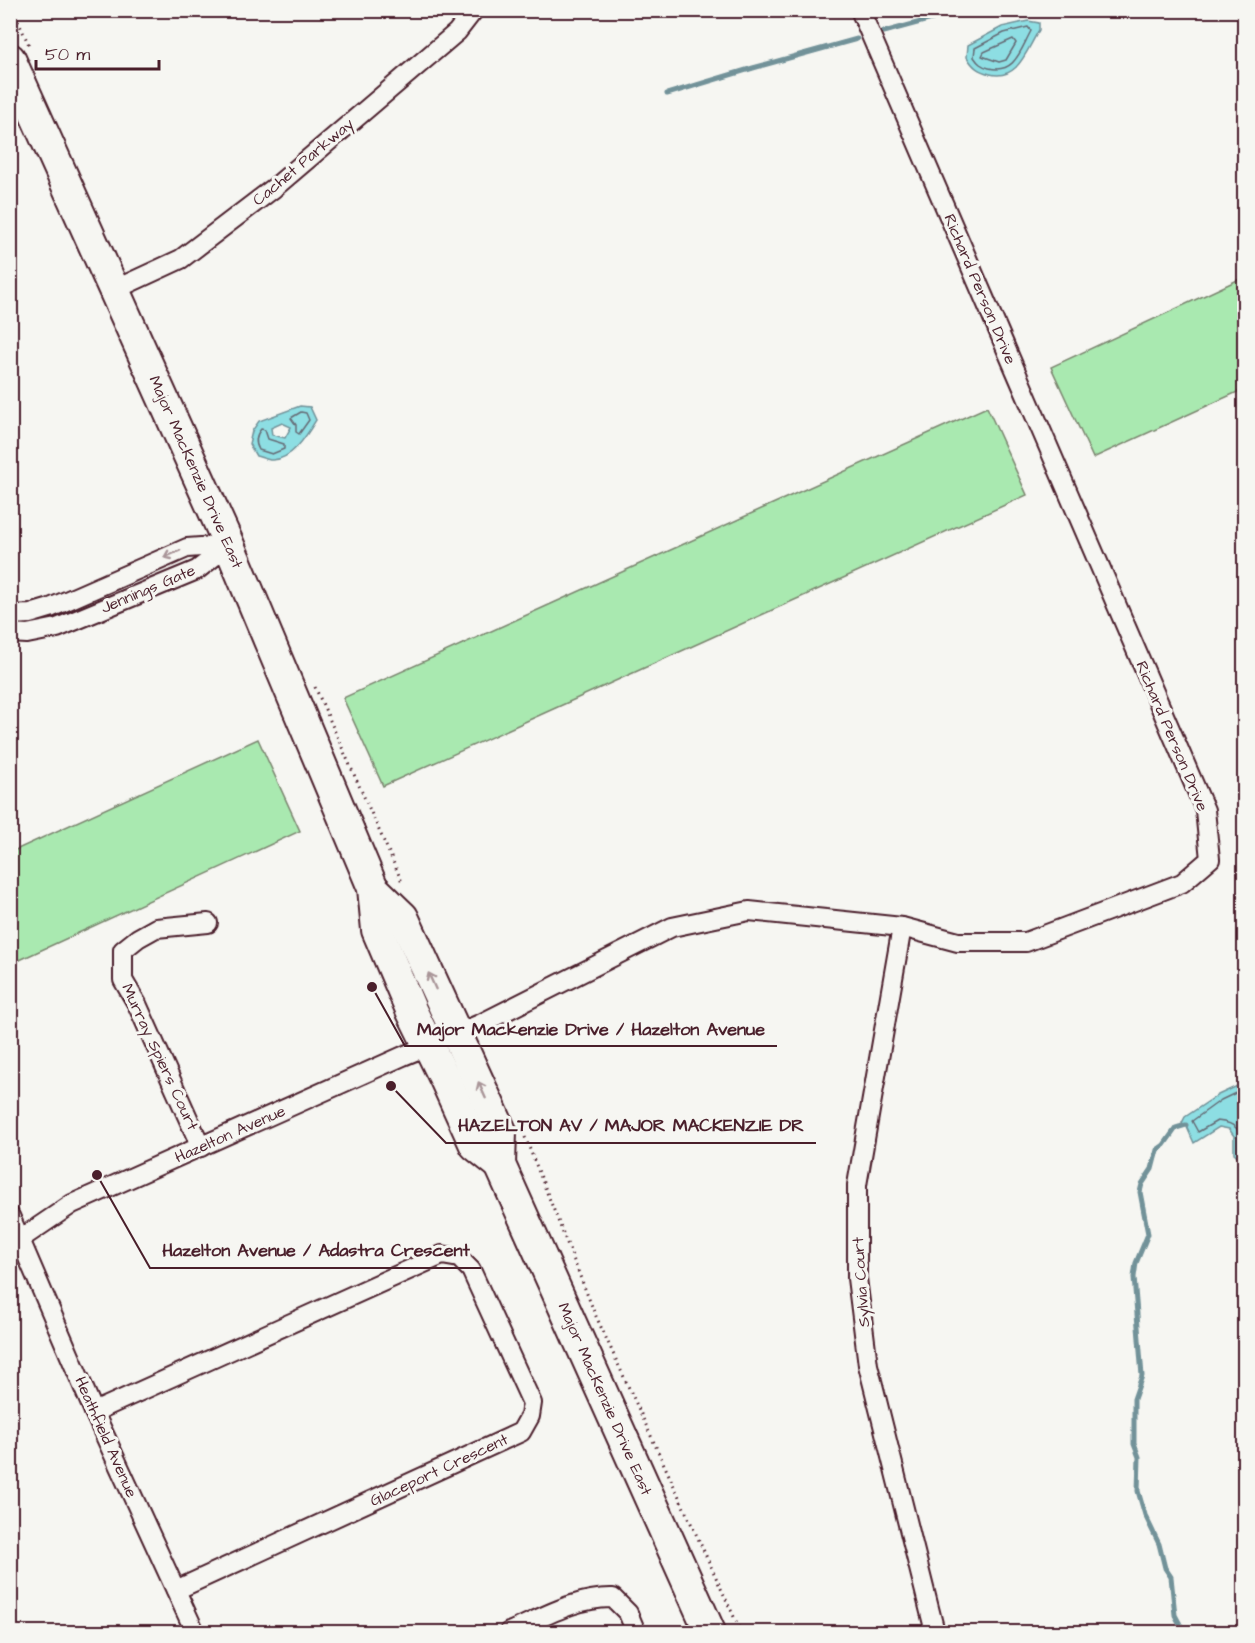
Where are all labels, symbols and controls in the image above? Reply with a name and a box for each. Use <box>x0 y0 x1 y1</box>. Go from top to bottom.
scale bar <box>36 33 159 71</box>
text: 50 m <box>45 42 90 67</box>
street label: Cachet Parkway <box>248 113 359 212</box>
street label: Richard Person Drive <box>938 211 1022 368</box>
street label: Major MacKenzie Drive East <box>143 372 249 572</box>
one-way arrow <box>164 549 182 560</box>
street label: Jennings Gate <box>97 559 199 620</box>
street label: Richard Person Drive <box>1130 658 1214 815</box>
one-way arrow <box>425 972 437 990</box>
street label: Murray Spiers Court <box>115 980 204 1135</box>
callout: Major Mackenzie Drive / Hazelton Avenue <box>405 1010 777 1046</box>
text: Major Mackenzie Drive / Hazelton Avenue <box>417 1017 765 1042</box>
one-way arrow <box>476 1081 487 1099</box>
street label: Hazelton Avenue <box>171 1100 289 1168</box>
callout: HAZELTON AV / MAJOR MACKENZIE DR <box>446 1107 816 1143</box>
text: HAZELTON AV / MAJOR MACKENZIE DR <box>458 1113 804 1138</box>
callout: Hazelton Avenue / Adastra Crescent <box>150 1232 481 1268</box>
street label: Sylvia Court <box>847 1235 876 1328</box>
text: Hazelton Avenue / Adastra Crescent <box>162 1238 471 1263</box>
street label: Major MacKenzie Drive East <box>552 1299 658 1499</box>
street label: Heathfield Avenue <box>69 1373 143 1501</box>
street label: Glaceport Crescent <box>366 1428 512 1512</box>

